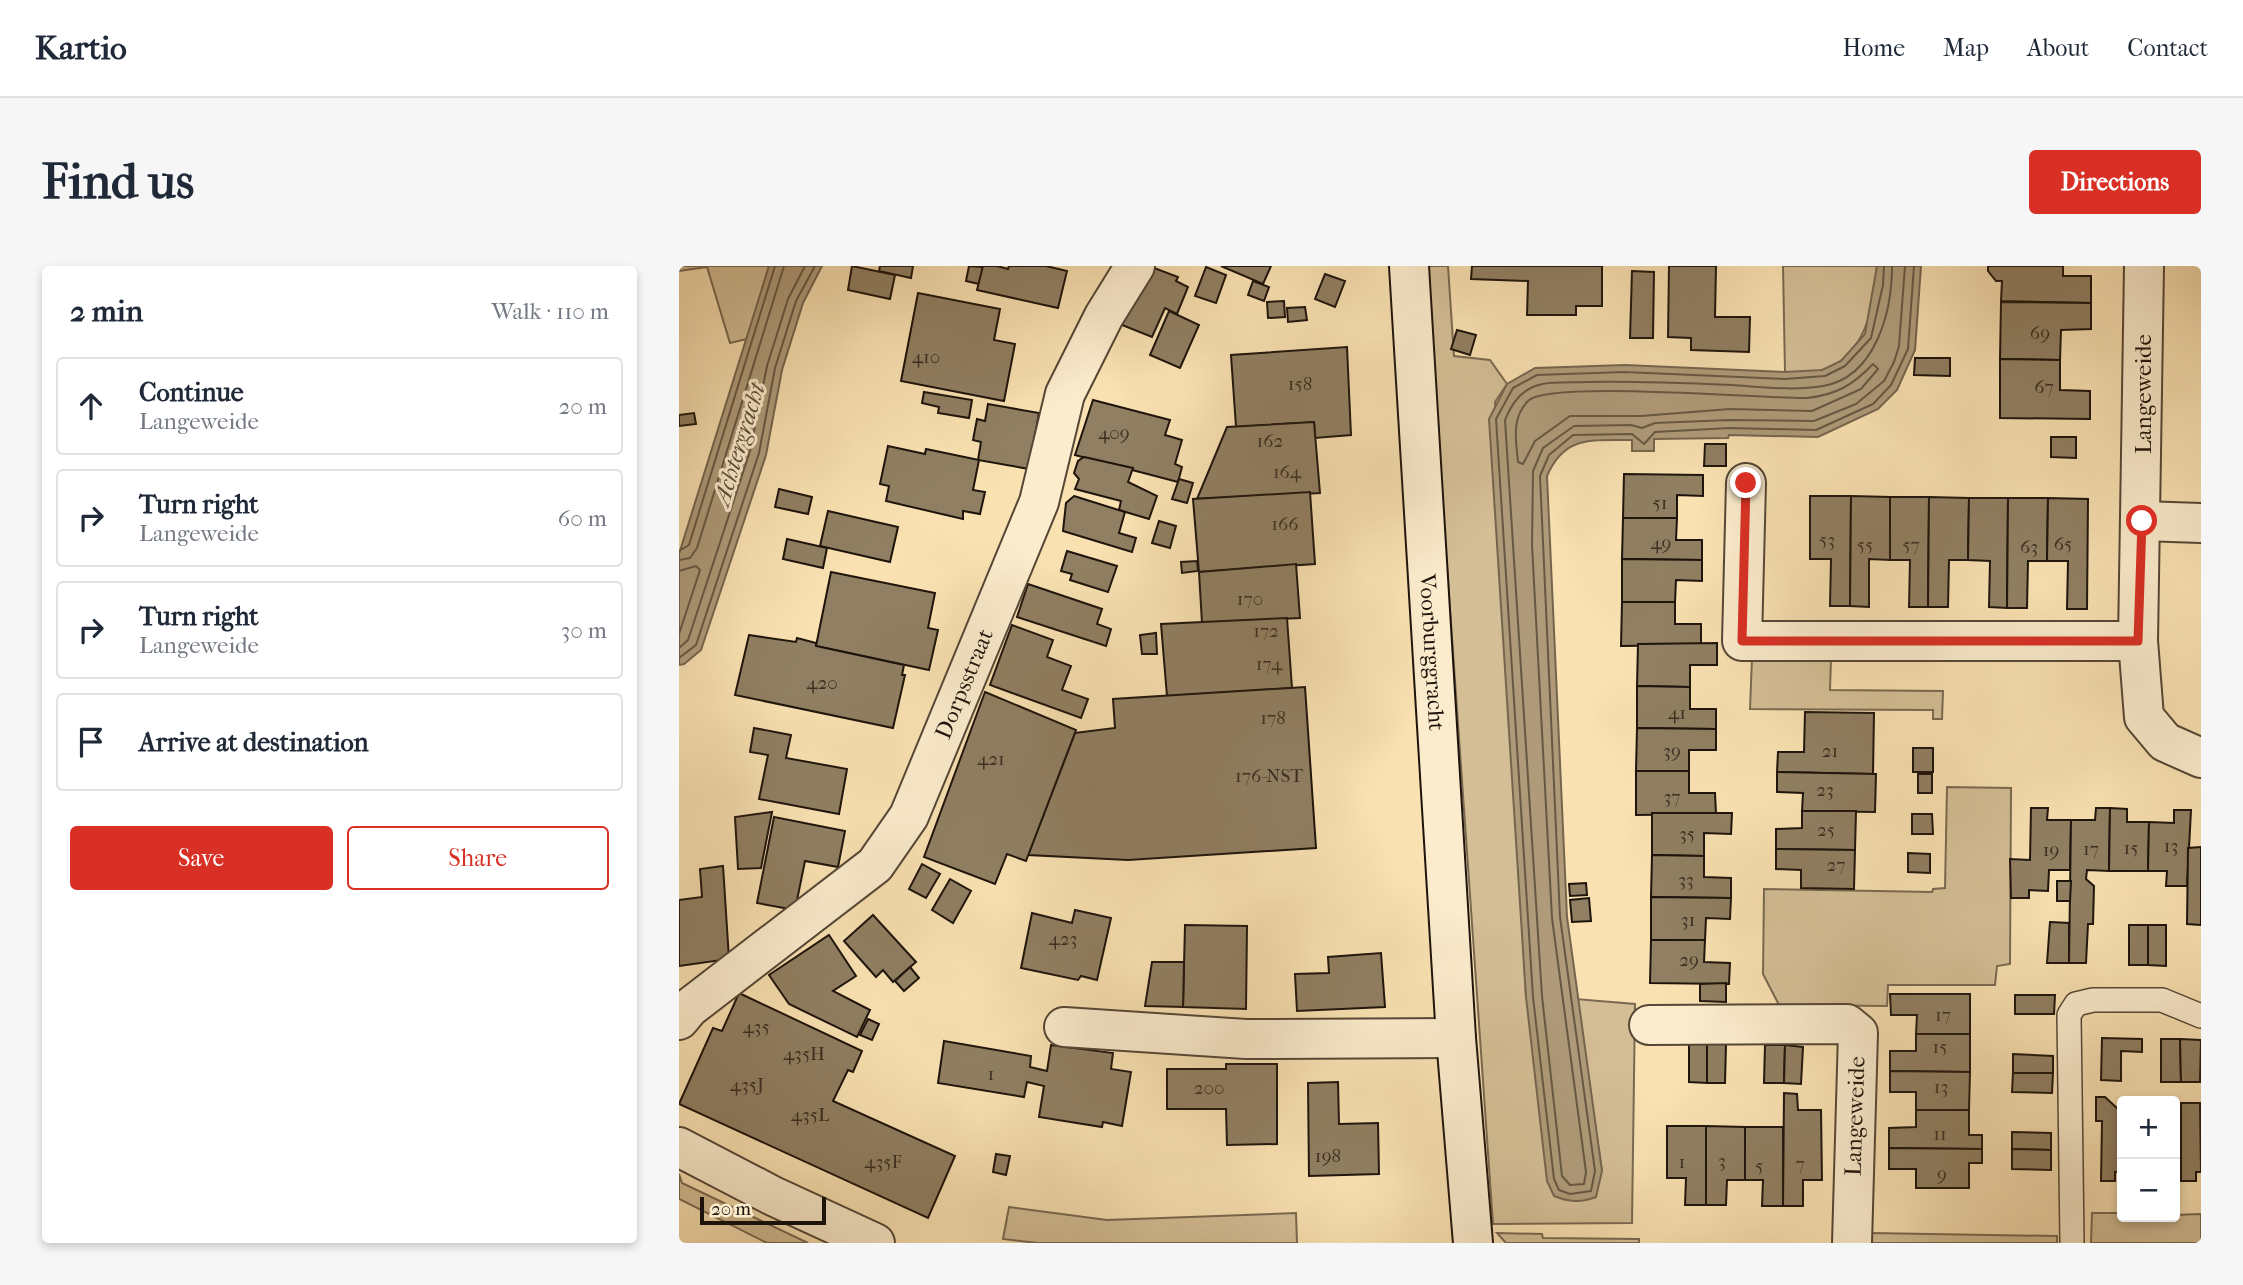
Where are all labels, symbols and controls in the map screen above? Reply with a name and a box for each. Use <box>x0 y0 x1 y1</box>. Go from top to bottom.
text: Kartio <box>35 29 127 68</box>
text: Home <box>1843 34 1905 62</box>
text: Map <box>1943 34 1989 62</box>
text: About <box>2027 34 2089 62</box>
text: Contact <box>2127 34 2208 62</box>
button: Directions <box>2029 150 2201 214</box>
text: Find us <box>42 153 194 211</box>
text: 2 min <box>70 294 143 329</box>
text: Walk · 110 m <box>492 298 609 325</box>
house number: 69 <box>2030 322 2050 344</box>
street label: Langeweide <box>2130 334 2157 454</box>
house number: 410 <box>912 346 940 368</box>
house number: 158 <box>1288 373 1312 395</box>
house number: 67 <box>2034 376 2054 398</box>
text: Continue <box>139 377 244 408</box>
water label: Achtergracht <box>706 378 771 511</box>
icon: ahead <box>72 387 110 425</box>
text: 20 m <box>558 393 607 420</box>
text: Langeweide <box>139 408 259 435</box>
house number: 409 <box>1098 422 1130 444</box>
house number: 162 <box>1257 430 1284 452</box>
house number: 164 <box>1273 461 1302 483</box>
route end <box>1730 467 1761 498</box>
text: Turn right <box>139 489 259 520</box>
house number: 51 <box>1653 492 1668 514</box>
icon: right <box>72 499 110 537</box>
text: 60 m <box>558 505 607 532</box>
route start <box>2126 505 2157 536</box>
house number: 166 <box>1271 513 1299 535</box>
text: Langeweide <box>139 520 259 547</box>
house number: 53 <box>1819 529 1835 551</box>
house number: 49 <box>1650 532 1672 554</box>
house number: 65 <box>2054 533 2072 555</box>
house number: 55 <box>1857 534 1873 556</box>
house number: 57 <box>1902 534 1920 556</box>
house number: 63 <box>2020 536 2038 558</box>
street label: Voorburggracht <box>1414 572 1451 732</box>
house number: 170 <box>1237 588 1263 610</box>
text: Turn right <box>139 601 259 632</box>
icon: right <box>72 611 110 649</box>
text: 30 m <box>561 617 607 644</box>
house number: 172 <box>1253 620 1279 642</box>
street label: Dorpsstraat <box>929 625 999 743</box>
text: Langeweide <box>139 632 259 659</box>
house number: 174 <box>1256 653 1283 675</box>
house number: 420 <box>806 672 838 694</box>
house number: 41 <box>1668 702 1686 724</box>
house number: 178 <box>1260 707 1286 729</box>
icon: arrive <box>72 723 110 761</box>
text: Arrive at destination <box>139 727 369 758</box>
house number: 39 <box>1663 740 1681 762</box>
house number: 21 <box>1822 740 1838 762</box>
house number: 421 <box>977 748 1005 770</box>
house number: 176-NST <box>1235 765 1303 787</box>
house number: 23 <box>1816 779 1834 801</box>
house number: 37 <box>1664 786 1680 808</box>
house number: 25 <box>1817 819 1835 841</box>
house number: 35 <box>1679 823 1695 845</box>
button: Save <box>70 826 333 890</box>
button: Share <box>347 826 609 890</box>
house number: 13 <box>2164 835 2178 857</box>
house number: 15 <box>2124 837 2138 859</box>
house number: 17 <box>2083 838 2099 860</box>
house number: 19 <box>2043 839 2059 861</box>
house number: 27 <box>1827 854 1845 876</box>
house number: 33 <box>1678 869 1694 891</box>
house number: 31 <box>1681 909 1695 931</box>
house number: 423 <box>1049 928 1077 950</box>
house number: 29 <box>1679 949 1699 971</box>
house number: 17 <box>1935 1004 1951 1026</box>
house number: 435 <box>742 1016 770 1038</box>
house number: 15 <box>1933 1036 1947 1058</box>
house number: 435H <box>783 1043 825 1065</box>
street label: Langeweide <box>1839 1056 1871 1176</box>
house number: 1 <box>988 1063 994 1085</box>
house number: 435J <box>730 1074 764 1096</box>
house number: 13 <box>1934 1076 1948 1098</box>
house number: 200 <box>1194 1077 1224 1099</box>
map controls <box>2117 1096 2180 1222</box>
button: + <box>2117 1096 2180 1159</box>
house number: 435L <box>791 1104 830 1126</box>
house number: 11 <box>1933 1123 1947 1145</box>
house number: 198 <box>1315 1145 1341 1167</box>
house number: 3 <box>1718 1150 1726 1172</box>
house number: 435F <box>864 1151 902 1173</box>
house number: 1 <box>1679 1151 1685 1173</box>
house number: 7 <box>1795 1153 1805 1175</box>
house number: 5 <box>1755 1155 1763 1177</box>
button: − <box>2117 1159 2180 1222</box>
house number: 9 <box>1937 1163 1947 1185</box>
scale bar <box>700 1194 826 1226</box>
text: 20 m <box>711 1198 751 1220</box>

